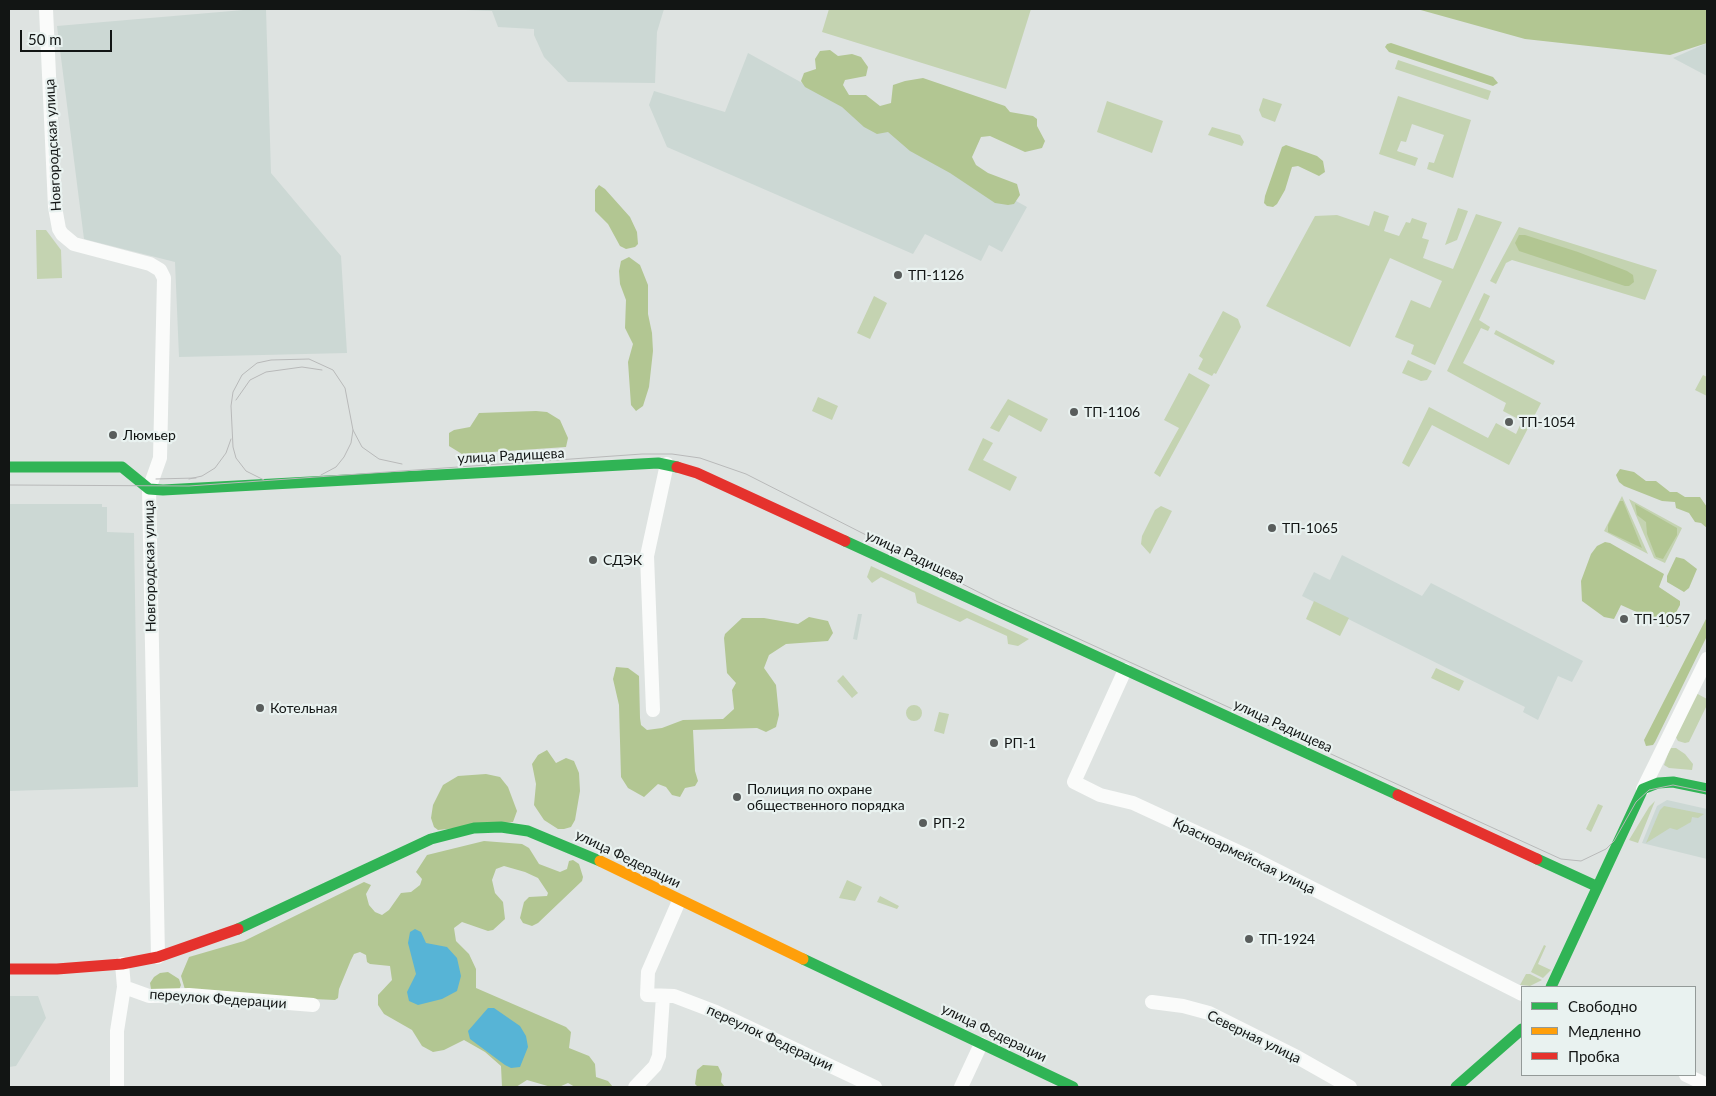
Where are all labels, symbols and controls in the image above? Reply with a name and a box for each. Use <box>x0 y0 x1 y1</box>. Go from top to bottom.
scale bar <box>22 20 115 52</box>
text: 50 m <box>28 30 62 48</box>
street label: Новгородская улица <box>41 78 65 212</box>
place label: ТП-1126 <box>908 267 964 283</box>
marker: ТП-1126 <box>892 269 904 281</box>
place label: ТП-1106 <box>1084 404 1140 420</box>
marker: ТП-1106 <box>1068 406 1080 418</box>
place label: ТП-1054 <box>1519 414 1575 430</box>
marker: ТП-1054 <box>1503 416 1515 428</box>
place label: Люмьер <box>123 427 176 443</box>
marker: Люмьер <box>107 429 119 441</box>
street label: улица Радищева <box>457 445 565 467</box>
street label: Новгородская улица <box>140 500 160 632</box>
place label: ТП-1065 <box>1282 520 1338 536</box>
marker: ТП-1065 <box>1266 522 1278 534</box>
street label: улица Радищева <box>863 527 967 587</box>
place label: СДЭК <box>603 552 642 568</box>
marker: СДЭК <box>587 554 599 566</box>
place label: ТП-1057 <box>1634 611 1690 627</box>
marker: ТП-1057 <box>1618 613 1630 625</box>
street label: улица Радищева <box>1231 696 1335 756</box>
place label: Котельная <box>270 700 337 716</box>
marker: Котельная <box>254 702 266 714</box>
place label: РП-1 <box>1004 735 1036 751</box>
marker: РП-1 <box>988 737 1000 749</box>
place label: Полиция по охране общественного порядка <box>747 781 905 814</box>
marker: Полиция по охране общественного порядка <box>731 791 743 803</box>
street label: Красноармейская улица <box>1170 814 1318 898</box>
place label: РП-2 <box>933 815 965 831</box>
marker: РП-2 <box>917 817 929 829</box>
street label: улица Федерации <box>572 826 684 892</box>
place label: ТП-1924 <box>1259 931 1315 947</box>
marker: ТП-1924 <box>1243 933 1255 945</box>
street label: переулок Федерации <box>149 986 287 1012</box>
legend <box>1521 986 1696 1076</box>
text: Свободно <box>1568 997 1637 1015</box>
street label: улица Федерации <box>938 1000 1050 1066</box>
street label: переулок Федерации <box>704 1001 836 1075</box>
street label: Северная улица <box>1204 1007 1304 1067</box>
text: Медленно <box>1568 1022 1641 1040</box>
text: Пробка <box>1568 1047 1620 1065</box>

